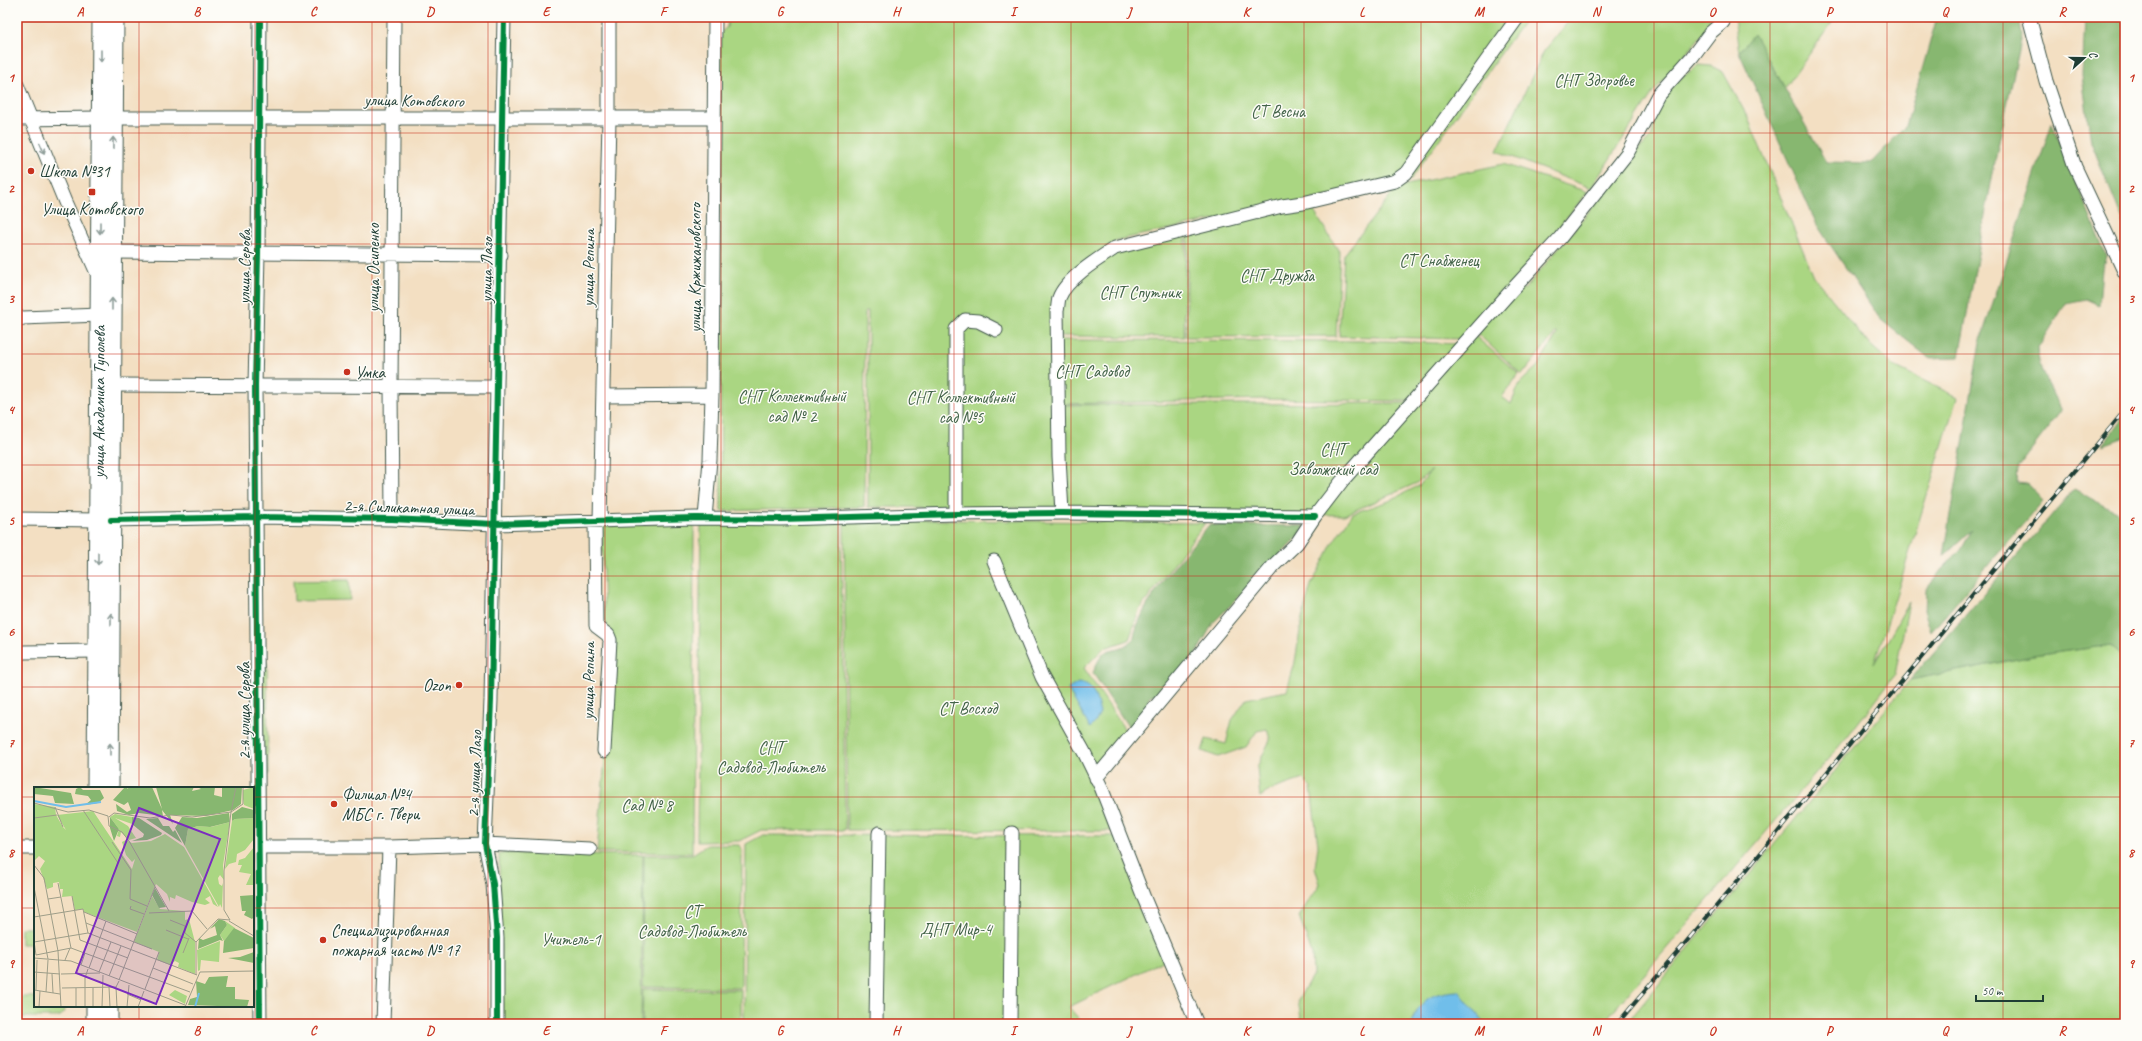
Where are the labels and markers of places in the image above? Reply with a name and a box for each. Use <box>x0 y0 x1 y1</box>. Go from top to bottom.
place label: Школа №31 <box>39 161 111 182</box>
marker: Школа №31 <box>26 166 36 176</box>
marker: Улица Котовского <box>87 187 97 197</box>
place label: Улица Котовского <box>41 199 144 220</box>
place label: Умка <box>355 362 386 383</box>
marker: Умка <box>342 367 352 377</box>
place label: Ozon <box>423 675 451 696</box>
marker: Ozon <box>454 680 464 690</box>
place label: Филиал №4 МБС г. Твери <box>342 784 421 825</box>
marker: Филиал №4 МБС г. Твери <box>329 799 339 809</box>
place label: Специализированная пожарная часть № 17 <box>331 920 461 961</box>
marker: Специализированная пожарная часть № 17 <box>318 935 328 945</box>

